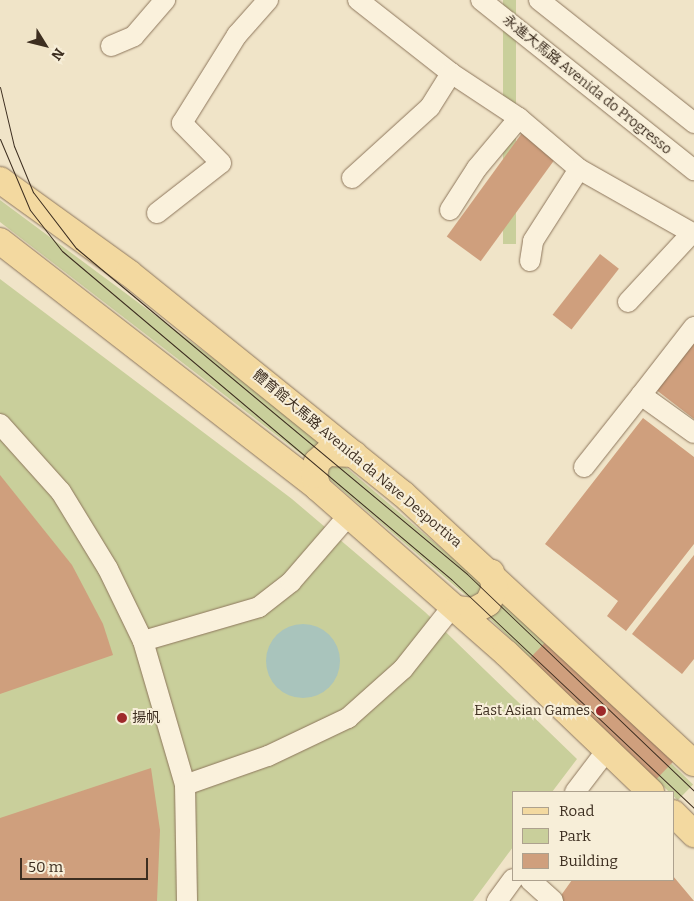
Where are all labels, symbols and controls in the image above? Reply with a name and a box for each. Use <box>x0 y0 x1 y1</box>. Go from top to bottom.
street label: 永進大馬路 Avenida do Progresso <box>499 12 675 158</box>
north arrow <box>20 20 70 70</box>
text: N <box>47 45 68 63</box>
street label: 體育館大馬路 Avenida da Nave Desportiva <box>249 367 465 551</box>
place label: East Asian Games <box>474 703 590 719</box>
marker: East Asian Games <box>594 704 608 718</box>
place label: 揚帆 <box>132 710 160 726</box>
marker: 揚帆 <box>116 712 128 724</box>
legend <box>512 791 674 881</box>
text: Road <box>559 802 594 820</box>
text: Park <box>559 827 591 845</box>
scale bar <box>22 848 150 880</box>
text: Building <box>559 852 618 870</box>
text: 50 m <box>28 858 63 876</box>

